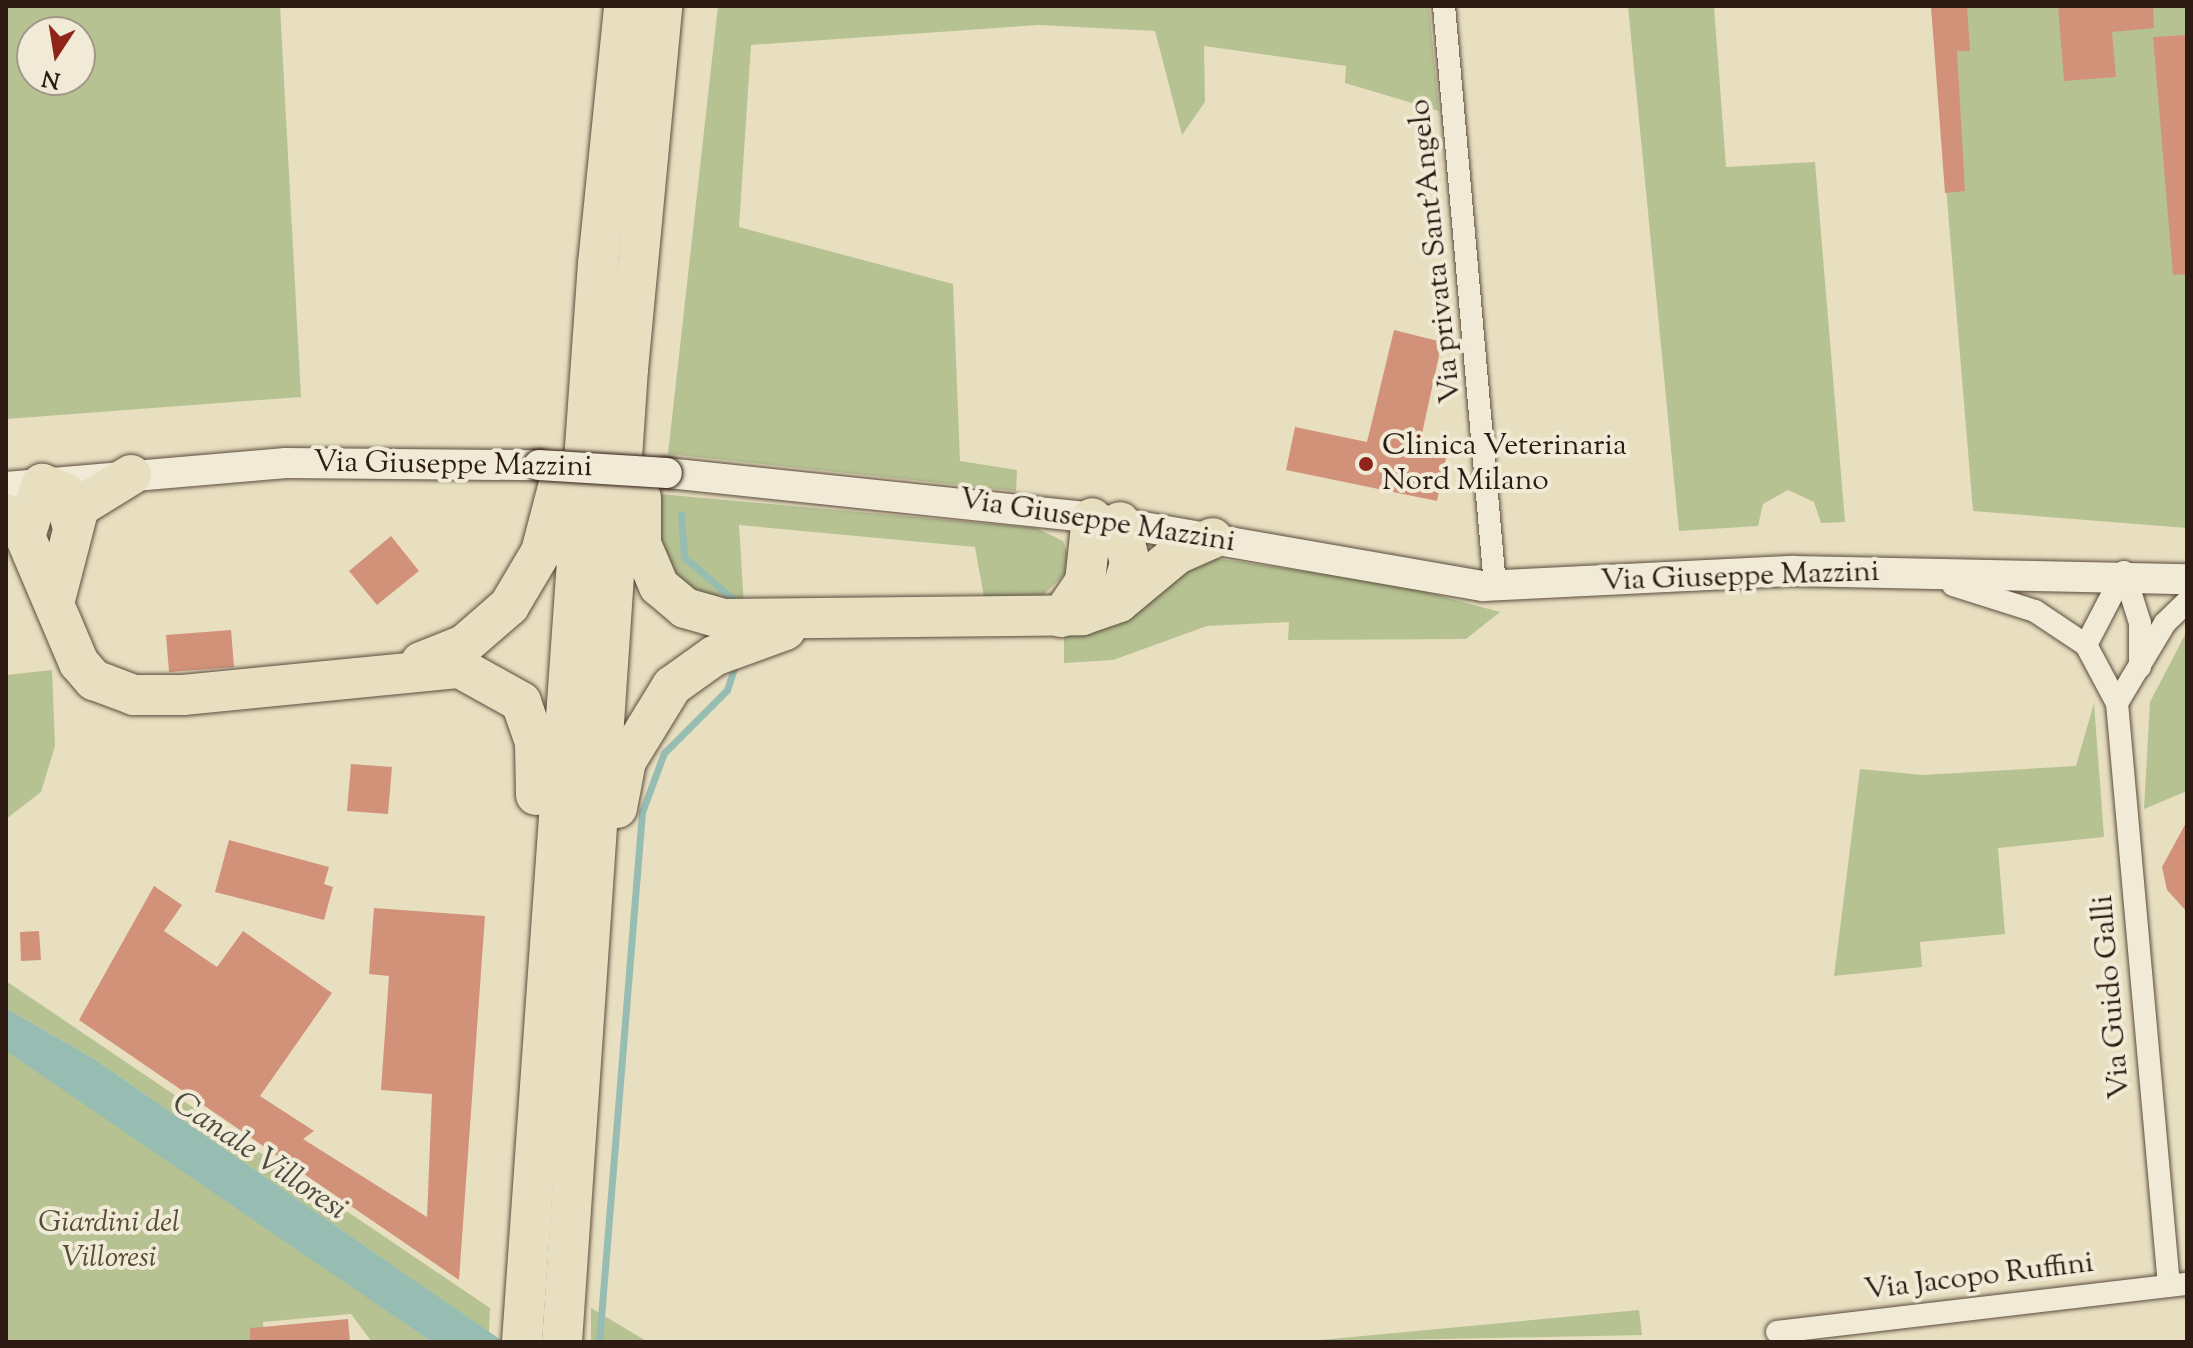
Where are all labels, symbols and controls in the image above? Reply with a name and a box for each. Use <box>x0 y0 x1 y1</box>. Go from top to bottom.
north arrow <box>16 16 96 96</box>
text: N <box>40 60 63 95</box>
street label: Via privata Sant'Angelo <box>1403 97 1471 405</box>
place label: Clinica Veterinaria Nord Milano <box>1382 429 1627 500</box>
street label: Via Giuseppe Mazzini <box>313 446 593 486</box>
marker: Clinica Veterinaria Nord Milano <box>1357 455 1375 473</box>
street label: Via Giuseppe Mazzini <box>956 482 1238 562</box>
street label: Via Giuseppe Mazzini <box>1600 555 1880 601</box>
street label: Via Guido Galli <box>2086 894 2140 1100</box>
water label: Canale Villoresi <box>164 1084 354 1230</box>
park label: Giardini del Villoresi <box>38 1206 180 1276</box>
street label: Via Jacopo Ruffini <box>1862 1246 2096 1310</box>

